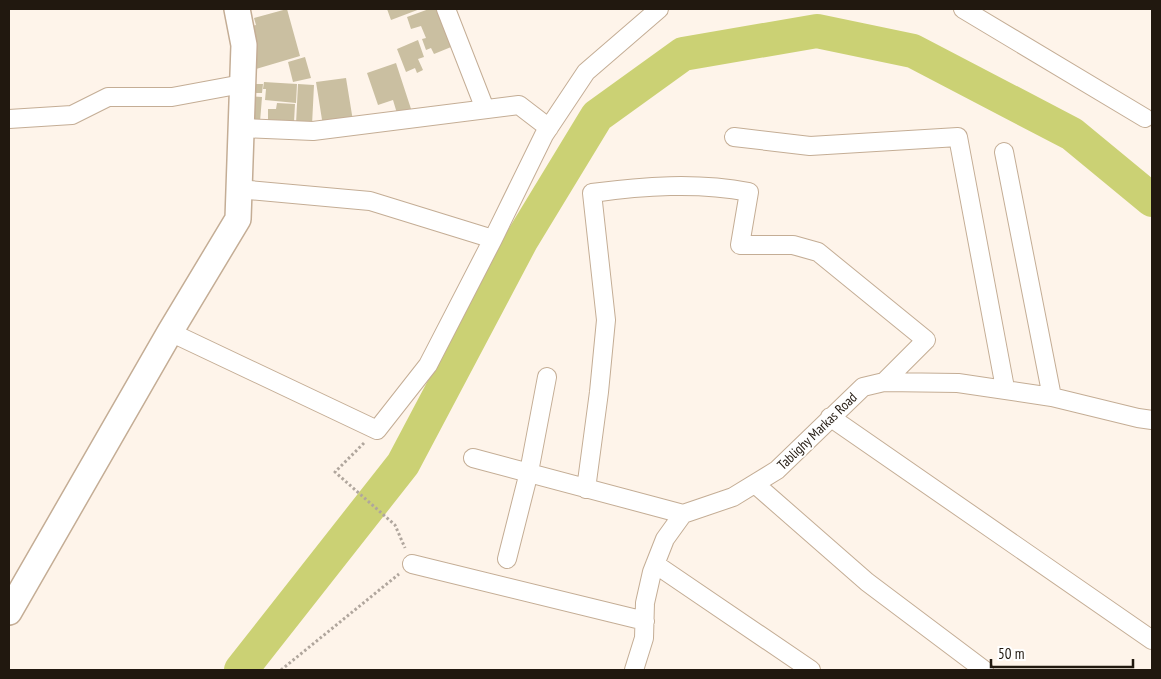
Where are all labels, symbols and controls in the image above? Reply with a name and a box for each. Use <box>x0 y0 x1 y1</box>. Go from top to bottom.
street label: Tablighy Markas Road <box>773 388 861 474</box>
scale bar <box>991 636 1134 668</box>
text: 50 m <box>998 644 1024 663</box>

